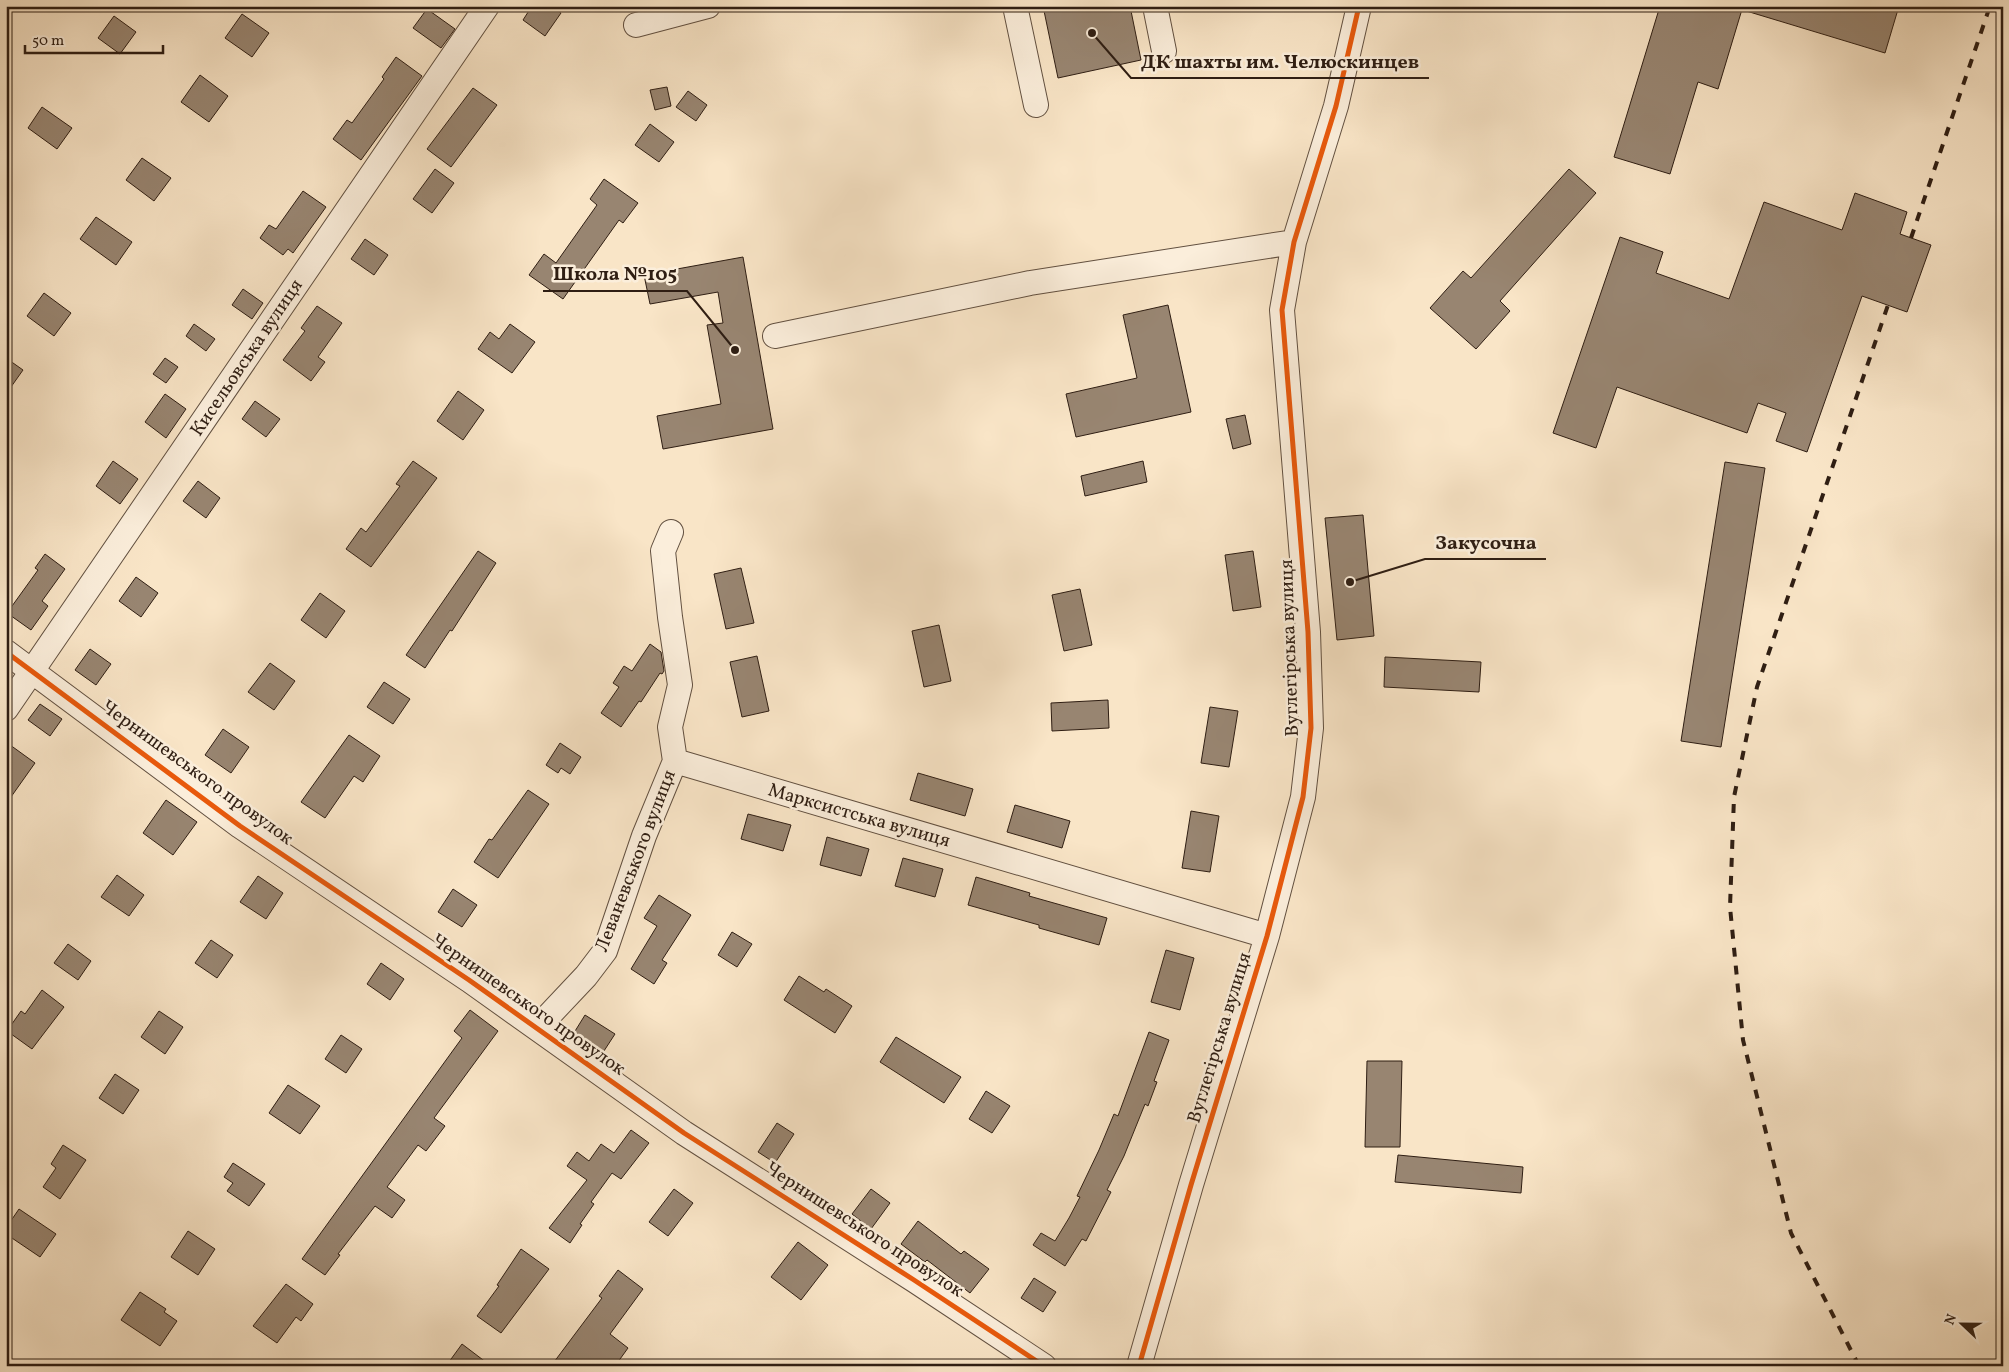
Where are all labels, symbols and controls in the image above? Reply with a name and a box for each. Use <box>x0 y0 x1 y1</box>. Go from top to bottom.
scale bar <box>25 22 162 54</box>
text: 50 m <box>32 31 64 52</box>
callout: ДК шахты им. Челюскинцев <box>1131 43 1429 78</box>
text: ДК шахты им. Челюскинцев <box>1141 49 1419 77</box>
callout: Школа №105 <box>543 256 687 291</box>
text: Школа №105 <box>553 261 677 289</box>
street label: Кисельовська вулиця <box>185 274 309 442</box>
callout: Закусочна <box>1425 524 1546 559</box>
text: Закусочна <box>1435 530 1537 558</box>
street label: Вуглегірська вулиця <box>1274 559 1306 737</box>
street label: Чернишевського провулок <box>96 694 298 852</box>
street label: Леваневського вулиця <box>589 766 683 956</box>
street label: Марксистська вулиця <box>765 777 953 855</box>
street label: Чернишевського провулок <box>426 928 630 1082</box>
street label: Вуглегірська вулиця <box>1182 949 1258 1127</box>
street label: Чернишевського провулок <box>760 1156 968 1304</box>
north arrow <box>1936 1300 1986 1350</box>
text: N <box>1941 1311 1962 1328</box>

